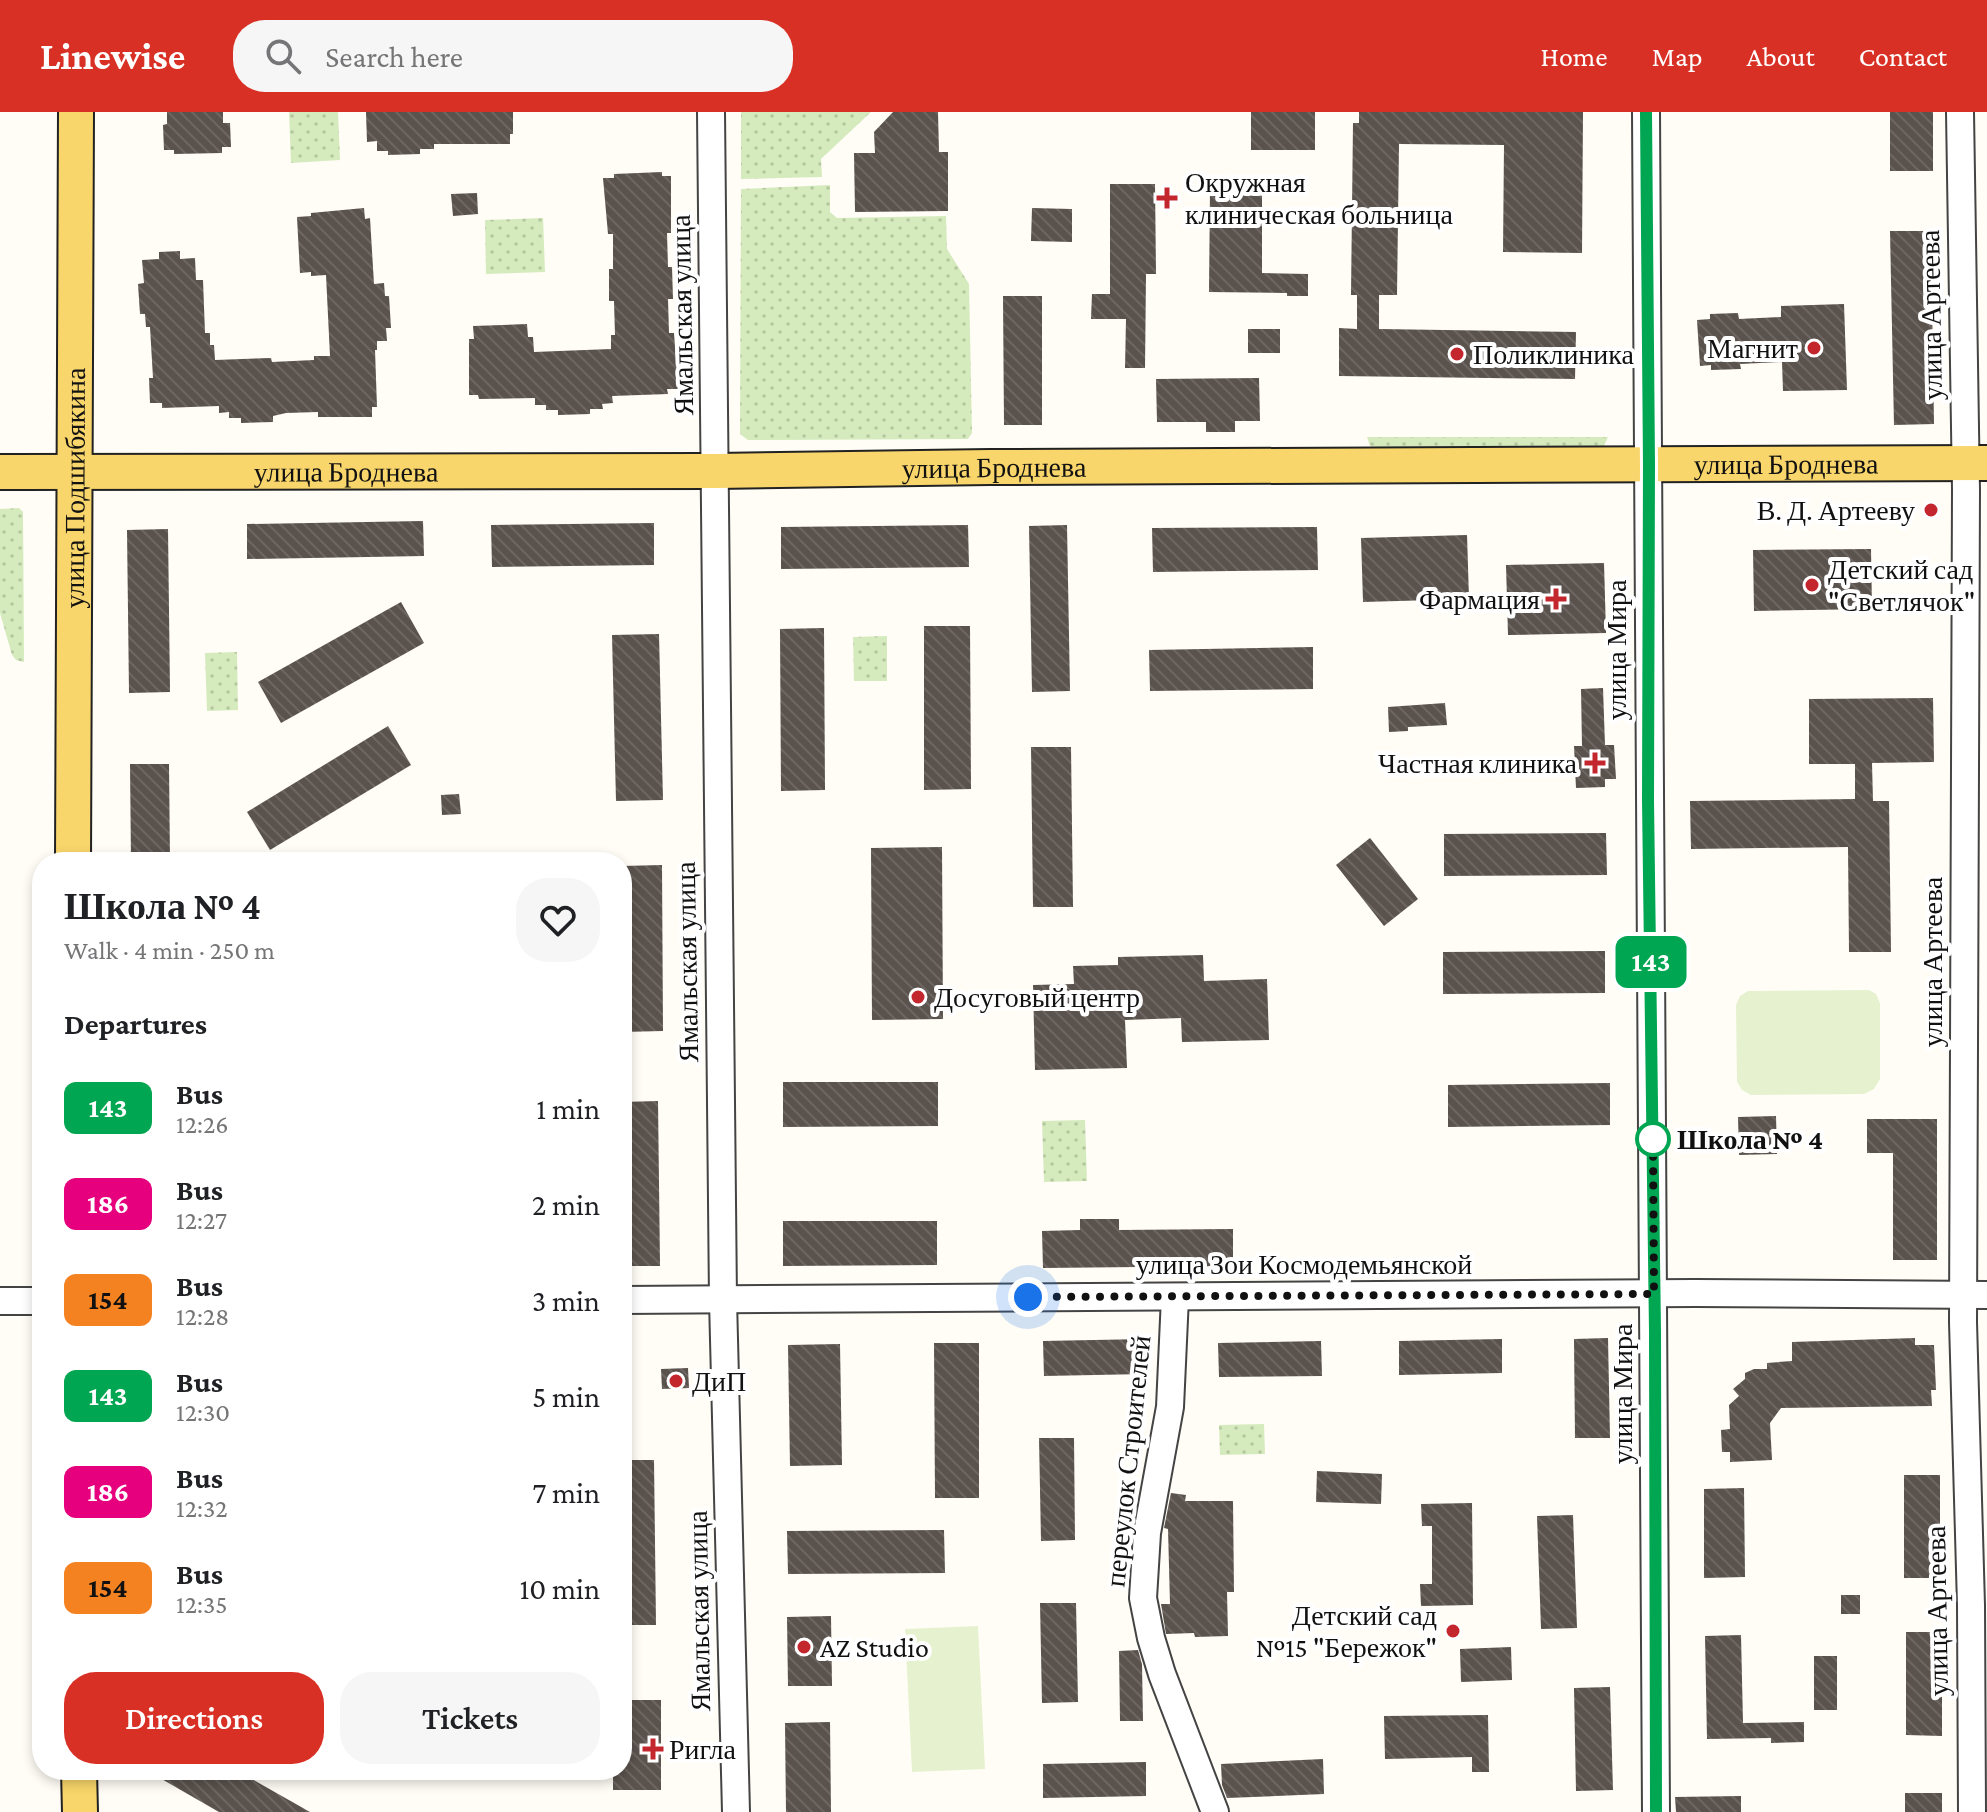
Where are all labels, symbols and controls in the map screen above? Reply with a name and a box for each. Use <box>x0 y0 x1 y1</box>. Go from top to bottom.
search box <box>233 20 793 92</box>
icon: search <box>261 34 305 78</box>
text: Linewise <box>40 35 185 77</box>
text: Search here <box>325 40 463 73</box>
text: Home <box>1541 41 1608 72</box>
text: Map <box>1652 41 1703 72</box>
text: About <box>1747 41 1815 72</box>
text: Contact <box>1859 41 1947 72</box>
place label: Окружная клиническая больница <box>1185 167 1453 230</box>
marker: Окружная клиническая больница <box>1156 187 1178 209</box>
street label: Ямальская улица <box>665 214 699 416</box>
street label: улица Артеева <box>1914 229 1948 401</box>
place label: Магнит <box>1707 333 1798 364</box>
place label: Поликлиника <box>1473 339 1635 370</box>
marker: Магнит <box>1805 339 1823 357</box>
marker: Поликлиника <box>1448 345 1466 363</box>
street label: улица Подшибякина <box>59 367 90 609</box>
street label: улица Броднева <box>1694 448 1879 480</box>
street label: улица Броднева <box>901 451 1087 484</box>
street label: улица Броднева <box>254 456 439 487</box>
place label: В. Д. Артееву <box>1757 495 1915 526</box>
marker: В. Д. Артееву <box>1922 501 1940 519</box>
place label: Детский сад "Светлячок" <box>1828 554 1975 617</box>
marker: Детский сад "Светлячок" <box>1803 576 1821 594</box>
street label: улица Мира <box>1601 579 1632 720</box>
place label: Фармация <box>1419 584 1540 615</box>
marker: Фармация <box>1547 590 1565 608</box>
place label: Частная клиника <box>1378 748 1578 779</box>
marker: Частная клиника <box>1584 752 1606 774</box>
street label: Ямальская улица <box>670 861 704 1063</box>
street label: улица Артеева <box>1917 876 1948 1047</box>
button: heart <box>516 878 600 962</box>
text: Школа № 4 <box>64 885 261 927</box>
text: Walk · 4 min · 250 m <box>64 936 275 965</box>
line badge: 143 <box>1605 936 1697 988</box>
text: 143 <box>1632 946 1670 977</box>
place label: Досуговый центр <box>934 982 1140 1013</box>
marker: Досуговый центр <box>909 988 927 1006</box>
text: Departures <box>64 1007 207 1040</box>
text: Bus <box>176 1077 223 1110</box>
text: 143 <box>89 1092 127 1123</box>
text: 1 min <box>536 1092 600 1125</box>
text: 12:26 <box>176 1110 229 1139</box>
marker: Школа № 4 <box>1636 1122 1670 1156</box>
place label: Школа № 4 <box>1677 1124 1823 1155</box>
text: Bus <box>176 1173 223 1206</box>
text: 186 <box>87 1188 129 1219</box>
text: 2 min <box>532 1188 600 1221</box>
text: 12:27 <box>176 1206 227 1235</box>
street label: улица Зои Космодемьянской <box>1136 1249 1472 1280</box>
text: Bus <box>176 1269 223 1302</box>
your location <box>1008 1277 1048 1317</box>
text: 154 <box>88 1284 128 1315</box>
text: 3 min <box>532 1284 600 1317</box>
text: 12:28 <box>176 1302 229 1331</box>
street label: улица Мира <box>1607 1323 1638 1464</box>
street label: переулок Строителей <box>1099 1334 1157 1588</box>
text: Bus <box>176 1365 223 1398</box>
place label: ДиП <box>692 1366 746 1397</box>
marker: ДиП <box>667 1372 685 1390</box>
text: 143 <box>89 1380 127 1411</box>
text: 5 min <box>532 1380 600 1413</box>
text: 12:30 <box>176 1398 230 1427</box>
text: Bus <box>176 1461 223 1494</box>
text: 186 <box>87 1476 129 1507</box>
text: 7 min <box>532 1476 600 1509</box>
text: 12:32 <box>176 1494 228 1523</box>
street label: Ямальская улица <box>682 1510 716 1712</box>
street label: улица Артеева <box>1920 1525 1954 1697</box>
text: Bus <box>176 1557 223 1590</box>
text: 154 <box>88 1572 128 1603</box>
text: 10 min <box>519 1572 600 1605</box>
text: 12:35 <box>176 1590 228 1619</box>
place label: Детский сад №15 "Бережок" <box>1256 1600 1437 1663</box>
marker: Детский сад №15 "Бережок" <box>1444 1622 1462 1640</box>
place label: AZ Studio <box>820 1632 929 1663</box>
marker: AZ Studio <box>795 1638 813 1656</box>
button: Directions <box>64 1672 324 1764</box>
button: Tickets <box>340 1672 600 1764</box>
place label: Ригла <box>669 1734 737 1765</box>
marker: Ригла <box>644 1740 662 1758</box>

